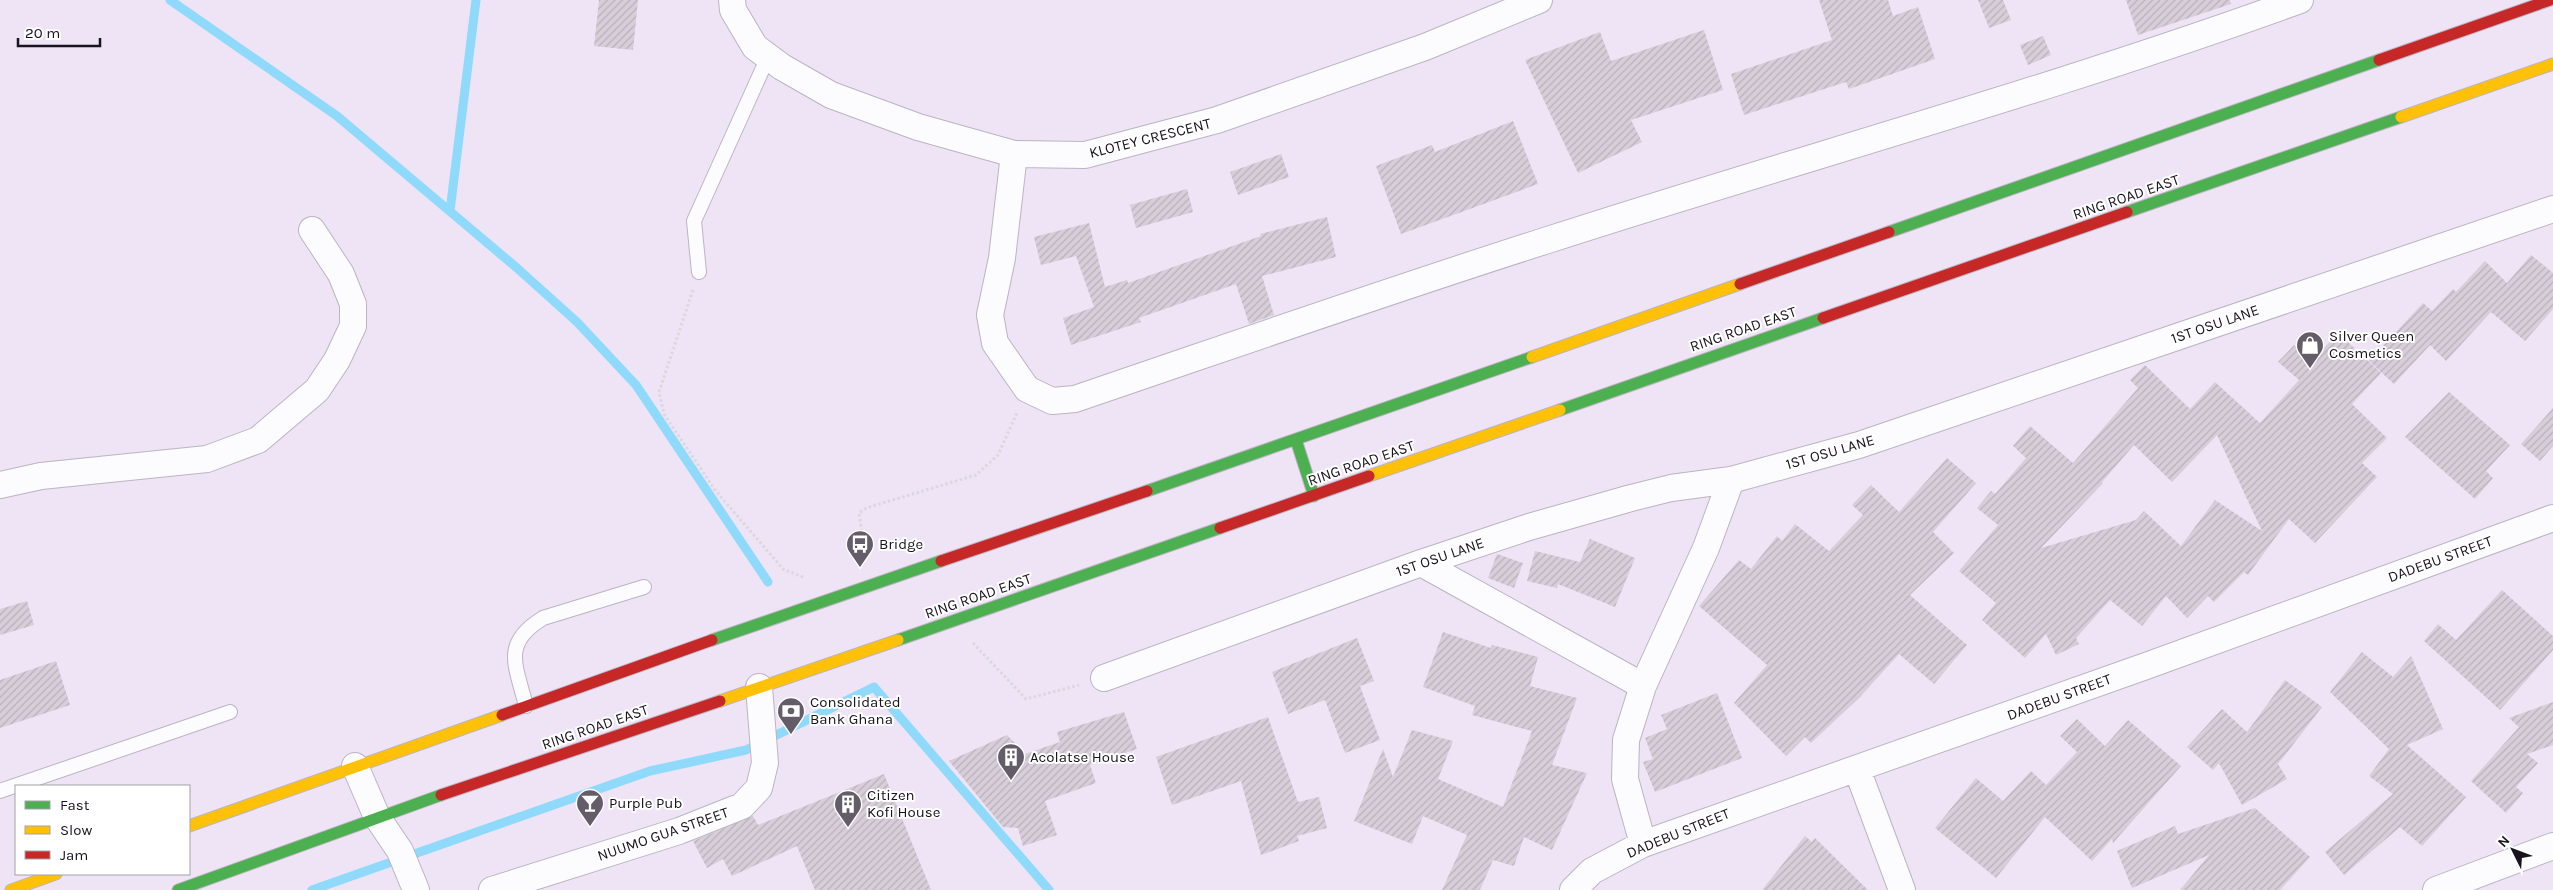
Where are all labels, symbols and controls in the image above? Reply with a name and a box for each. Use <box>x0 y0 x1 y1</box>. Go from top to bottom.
scale bar <box>18 15 100 47</box>
text: 20 m <box>25 24 60 42</box>
street label: KLOTEY CRESCENT <box>1087 114 1213 162</box>
street label: RING ROAD EAST <box>2070 170 2182 224</box>
street label: 1ST OSU LANE <box>2169 301 2261 347</box>
street label: RING ROAD EAST <box>1687 302 1799 356</box>
place label: Silver Queen Cosmetics <box>2329 327 2414 362</box>
shop icon: Silver Queen Cosmetics <box>2295 330 2325 369</box>
street label: 1ST OSU LANE <box>1784 431 1876 473</box>
street label: RING ROAD EAST <box>1305 436 1417 490</box>
bus stop icon: Bridge <box>845 529 875 568</box>
street label: DADEBU STREET <box>2385 532 2495 586</box>
street label: 1ST OSU LANE <box>1394 534 1486 580</box>
place label: Bridge <box>879 535 923 553</box>
street label: RING ROAD EAST <box>922 569 1034 623</box>
street label: DADEBU STREET <box>2004 670 2114 724</box>
place label: Consolidated Bank Ghana <box>810 693 901 728</box>
bank icon: Consolidated Bank Ghana <box>776 696 806 735</box>
street label: RING ROAD EAST <box>539 700 651 754</box>
building icon: Acolatse House <box>996 742 1026 781</box>
place label: Acolatse House <box>1030 748 1135 766</box>
legend <box>15 785 190 875</box>
place label: Citizen Kofi House <box>867 786 940 821</box>
bar icon: Purple Pub <box>575 788 605 827</box>
building icon: Citizen Kofi House <box>833 789 863 828</box>
place label: Purple Pub <box>609 794 682 812</box>
text: Fast <box>60 796 90 814</box>
street label: NUUMO GUA STREET <box>595 803 731 865</box>
street label: DADEBU STREET <box>1624 804 1733 862</box>
text: Slow <box>60 821 92 839</box>
north arrow <box>2488 825 2538 875</box>
text: N <box>2494 832 2513 851</box>
text: Jam <box>60 846 88 864</box>

